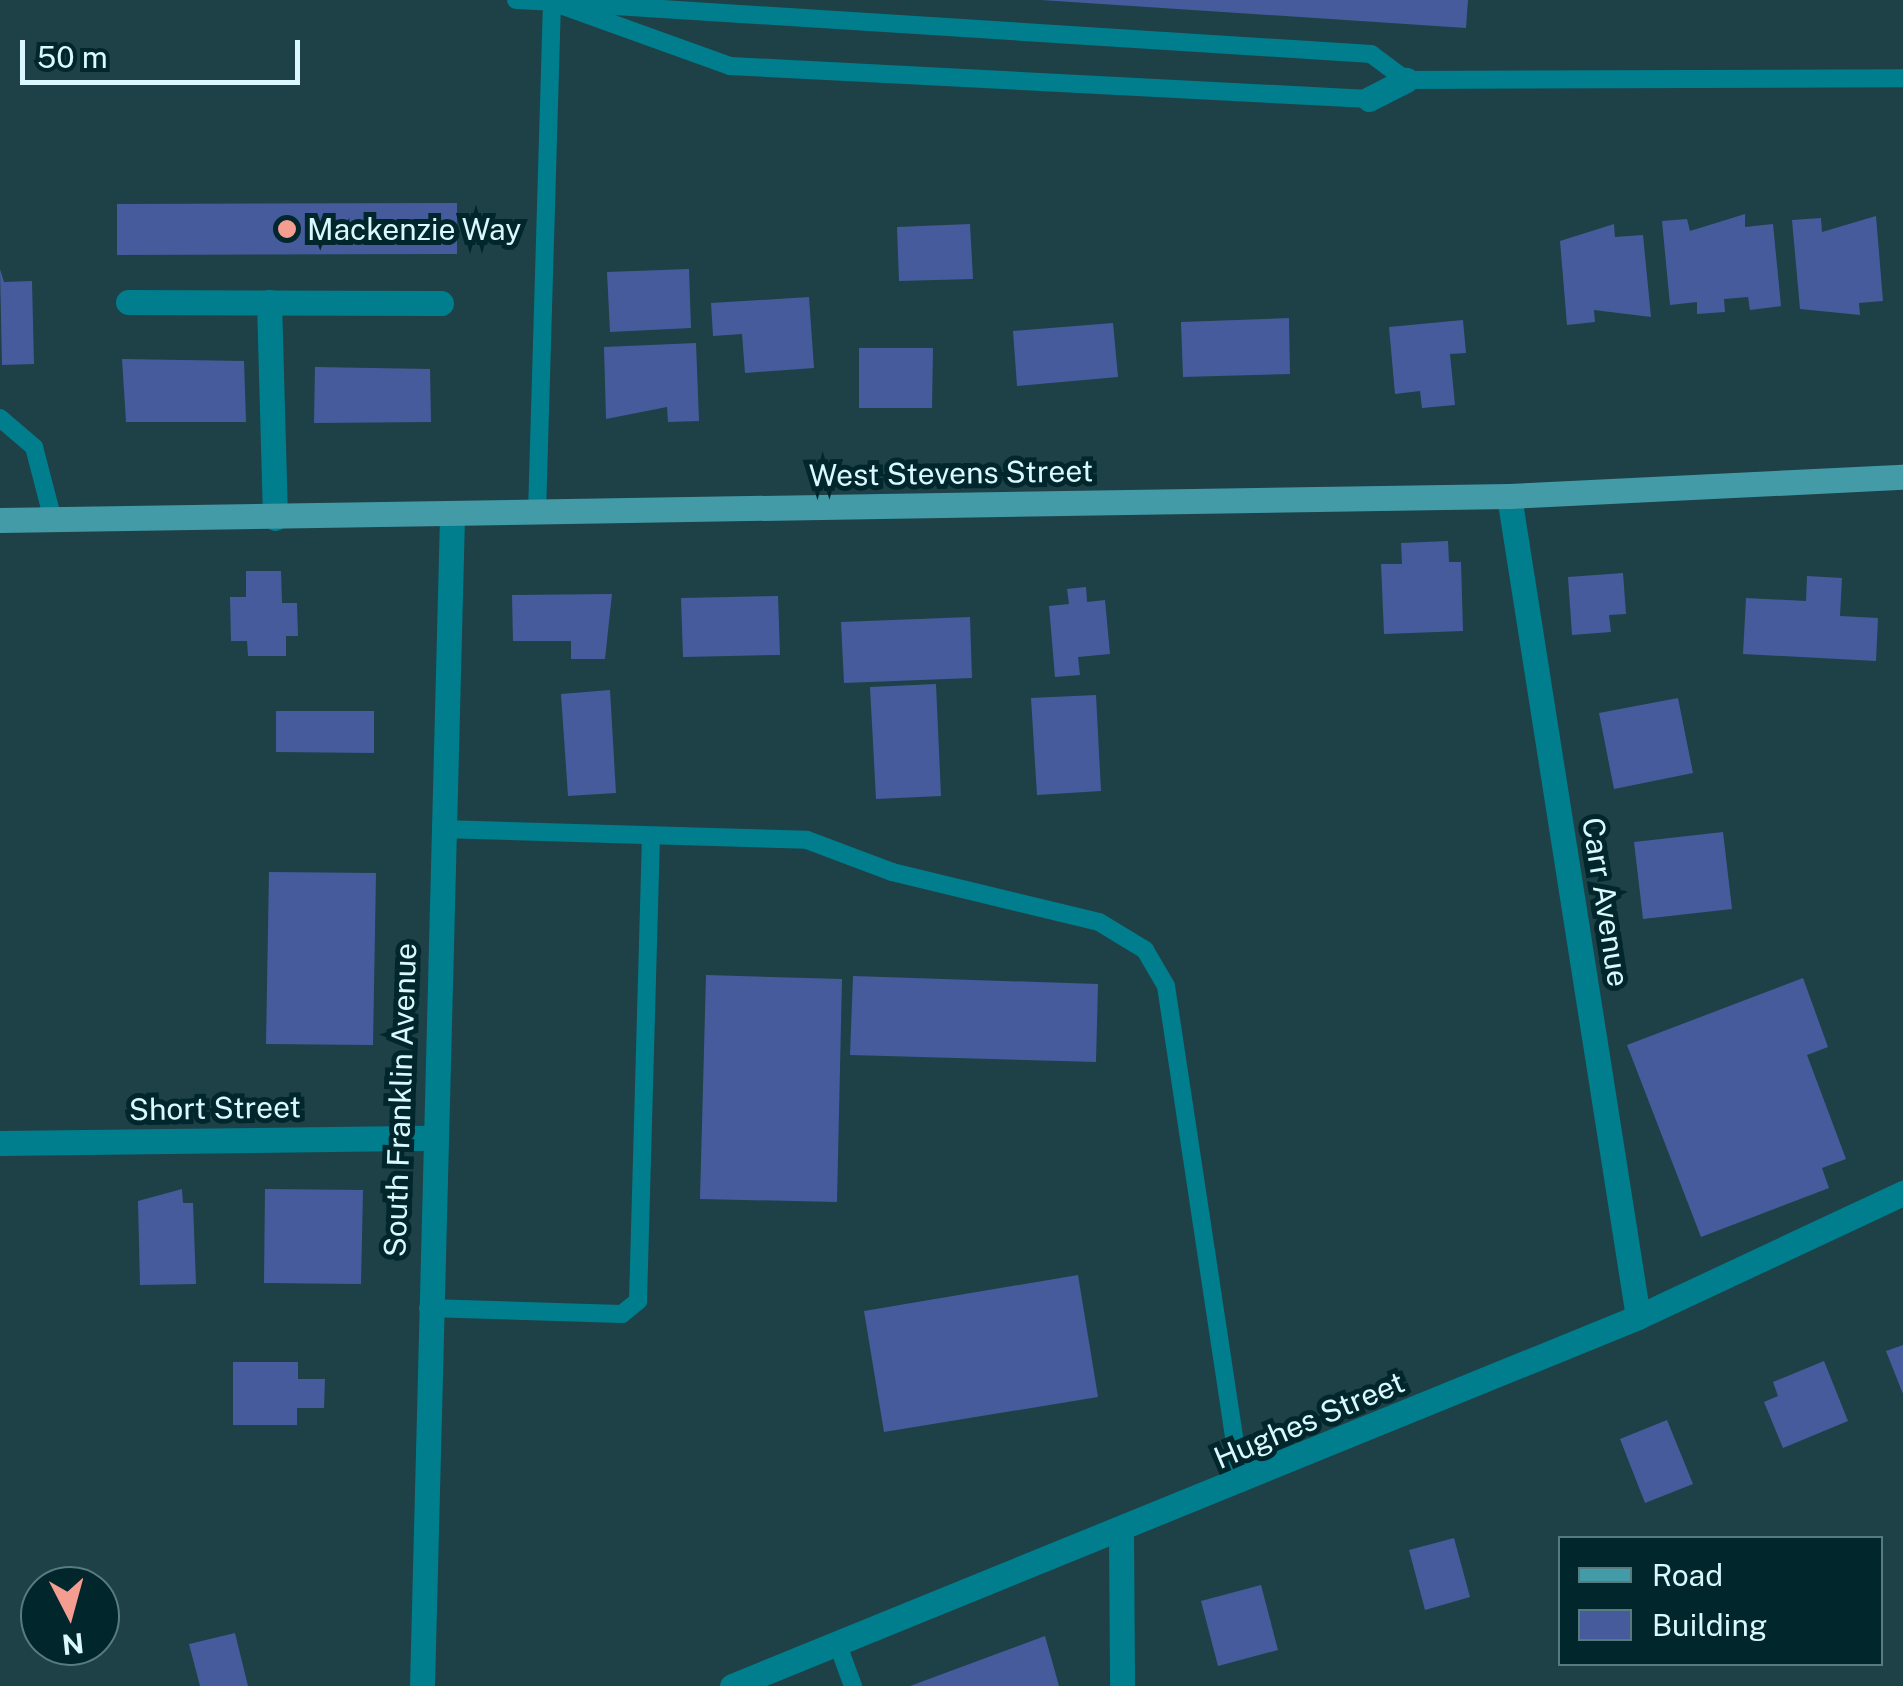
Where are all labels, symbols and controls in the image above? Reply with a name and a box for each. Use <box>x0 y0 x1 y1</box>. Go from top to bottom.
scale bar <box>25 20 305 82</box>
text: 50 m <box>37 39 108 75</box>
place label: Mackenzie Way <box>307 211 522 247</box>
marker: Mackenzie Way <box>276 218 298 240</box>
street label: West Stevens Street <box>808 453 1094 493</box>
street label: Carr Avenue <box>1575 815 1637 989</box>
street label: South Franklin Avenue <box>377 942 423 1258</box>
street label: Short Street <box>129 1088 301 1128</box>
street label: Hughes Street <box>1208 1364 1410 1476</box>
legend <box>1558 1536 1883 1666</box>
text: Road <box>1652 1557 1723 1593</box>
north arrow <box>20 1566 120 1666</box>
text: Building <box>1652 1607 1767 1643</box>
text: N <box>60 1627 86 1662</box>

